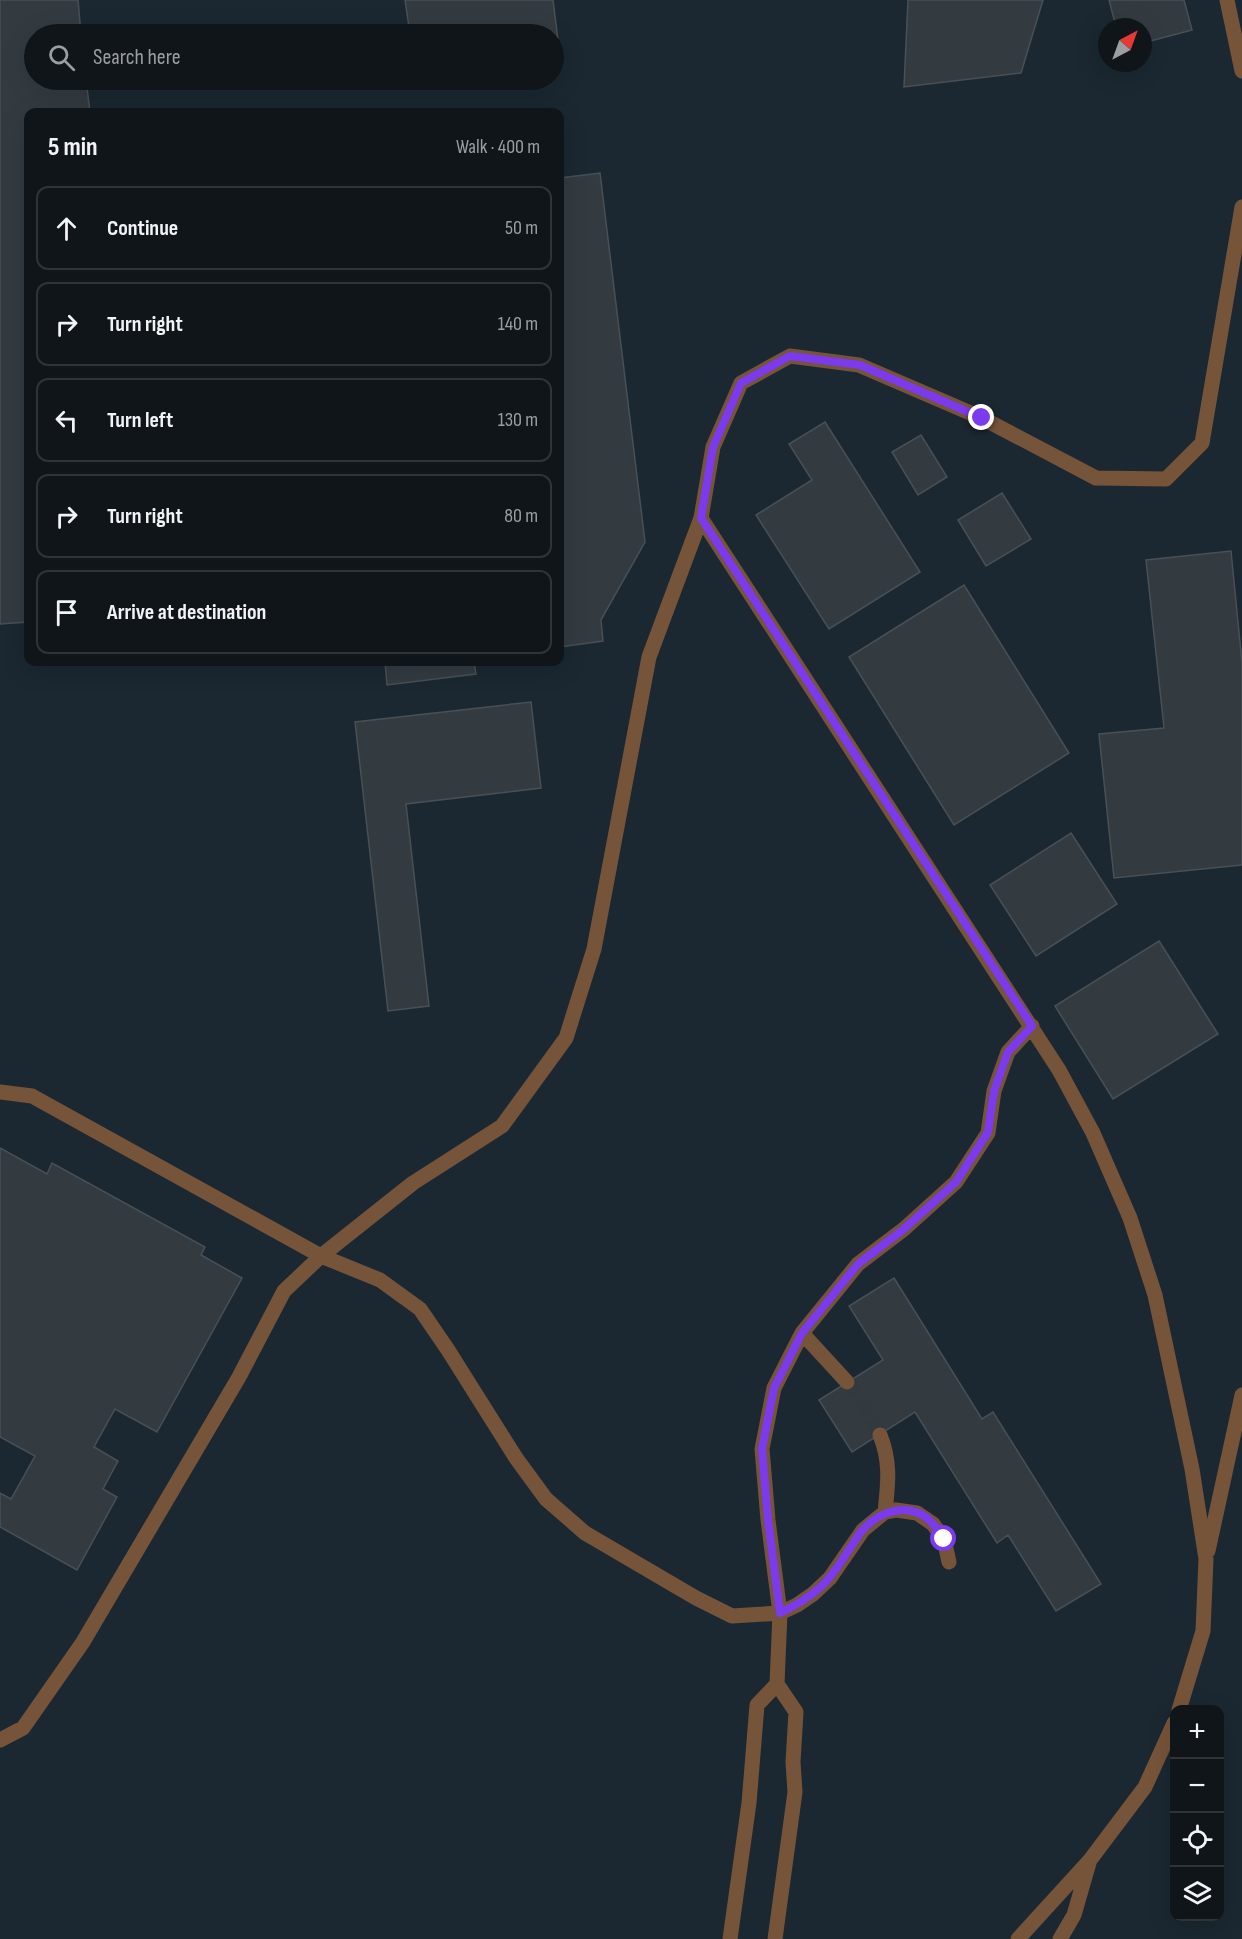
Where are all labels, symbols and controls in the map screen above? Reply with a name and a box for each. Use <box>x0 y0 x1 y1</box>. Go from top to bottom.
north arrow <box>1098 18 1152 72</box>
search box <box>24 24 564 90</box>
icon: search <box>45 41 78 74</box>
text: Search here <box>93 44 180 71</box>
text: 5 min <box>48 132 98 163</box>
text: Walk · 400 m <box>456 135 540 159</box>
icon: ahead <box>50 212 83 245</box>
text: Continue <box>107 215 178 242</box>
text: 50 m <box>505 216 538 240</box>
icon: right <box>50 308 83 341</box>
text: Turn right <box>107 311 183 338</box>
text: 140 m <box>498 312 538 336</box>
icon: left <box>50 404 83 437</box>
route end <box>968 404 994 430</box>
text: Turn left <box>107 407 173 434</box>
text: 130 m <box>498 408 538 432</box>
icon: right <box>50 500 83 533</box>
text: Turn right <box>107 503 183 530</box>
text: 80 m <box>504 504 538 528</box>
icon: arrive <box>50 596 83 629</box>
text: Arrive at destination <box>107 599 266 626</box>
route start <box>930 1525 956 1551</box>
map controls <box>1170 1705 1224 1921</box>
button: + <box>1170 1705 1224 1759</box>
button: − <box>1170 1759 1224 1813</box>
button: locate <box>1170 1813 1224 1867</box>
button: layers <box>1170 1867 1224 1921</box>

